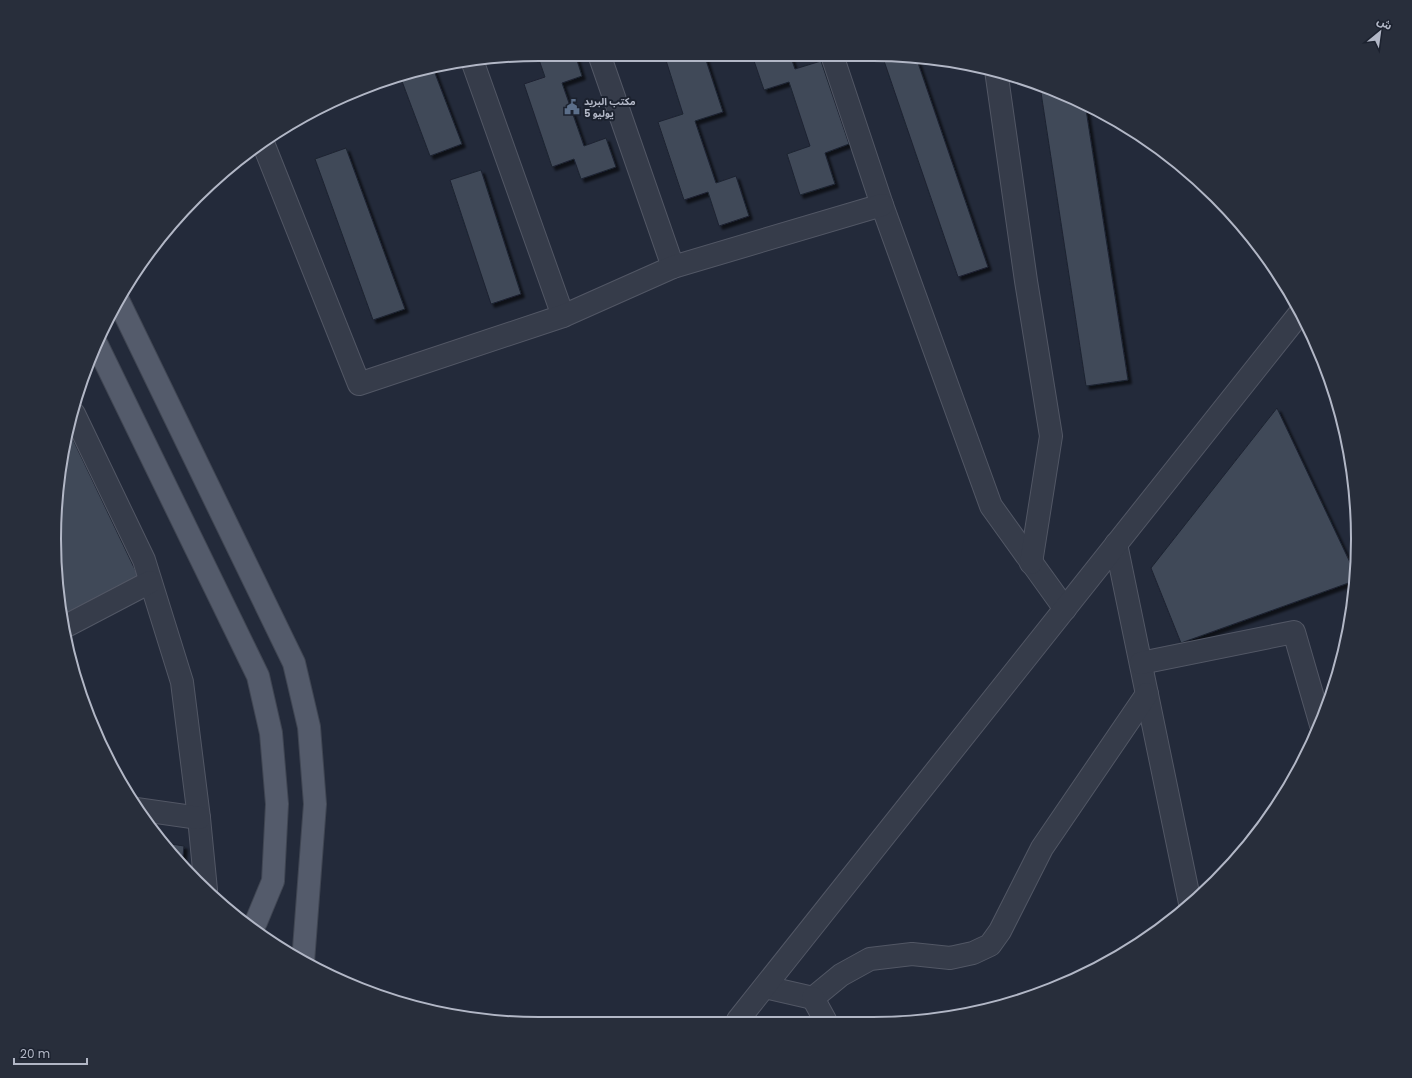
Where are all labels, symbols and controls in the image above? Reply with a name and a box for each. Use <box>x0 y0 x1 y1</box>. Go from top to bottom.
north arrow <box>1360 12 1400 52</box>
text: ش <box>1374 13 1395 34</box>
place label: مكتب البريد 5 يوليو <box>584 94 636 121</box>
public building icon: مكتب البريد 5 يوليو <box>563 98 581 116</box>
scale bar <box>14 1040 87 1066</box>
text: 20 m <box>20 1045 50 1062</box>

